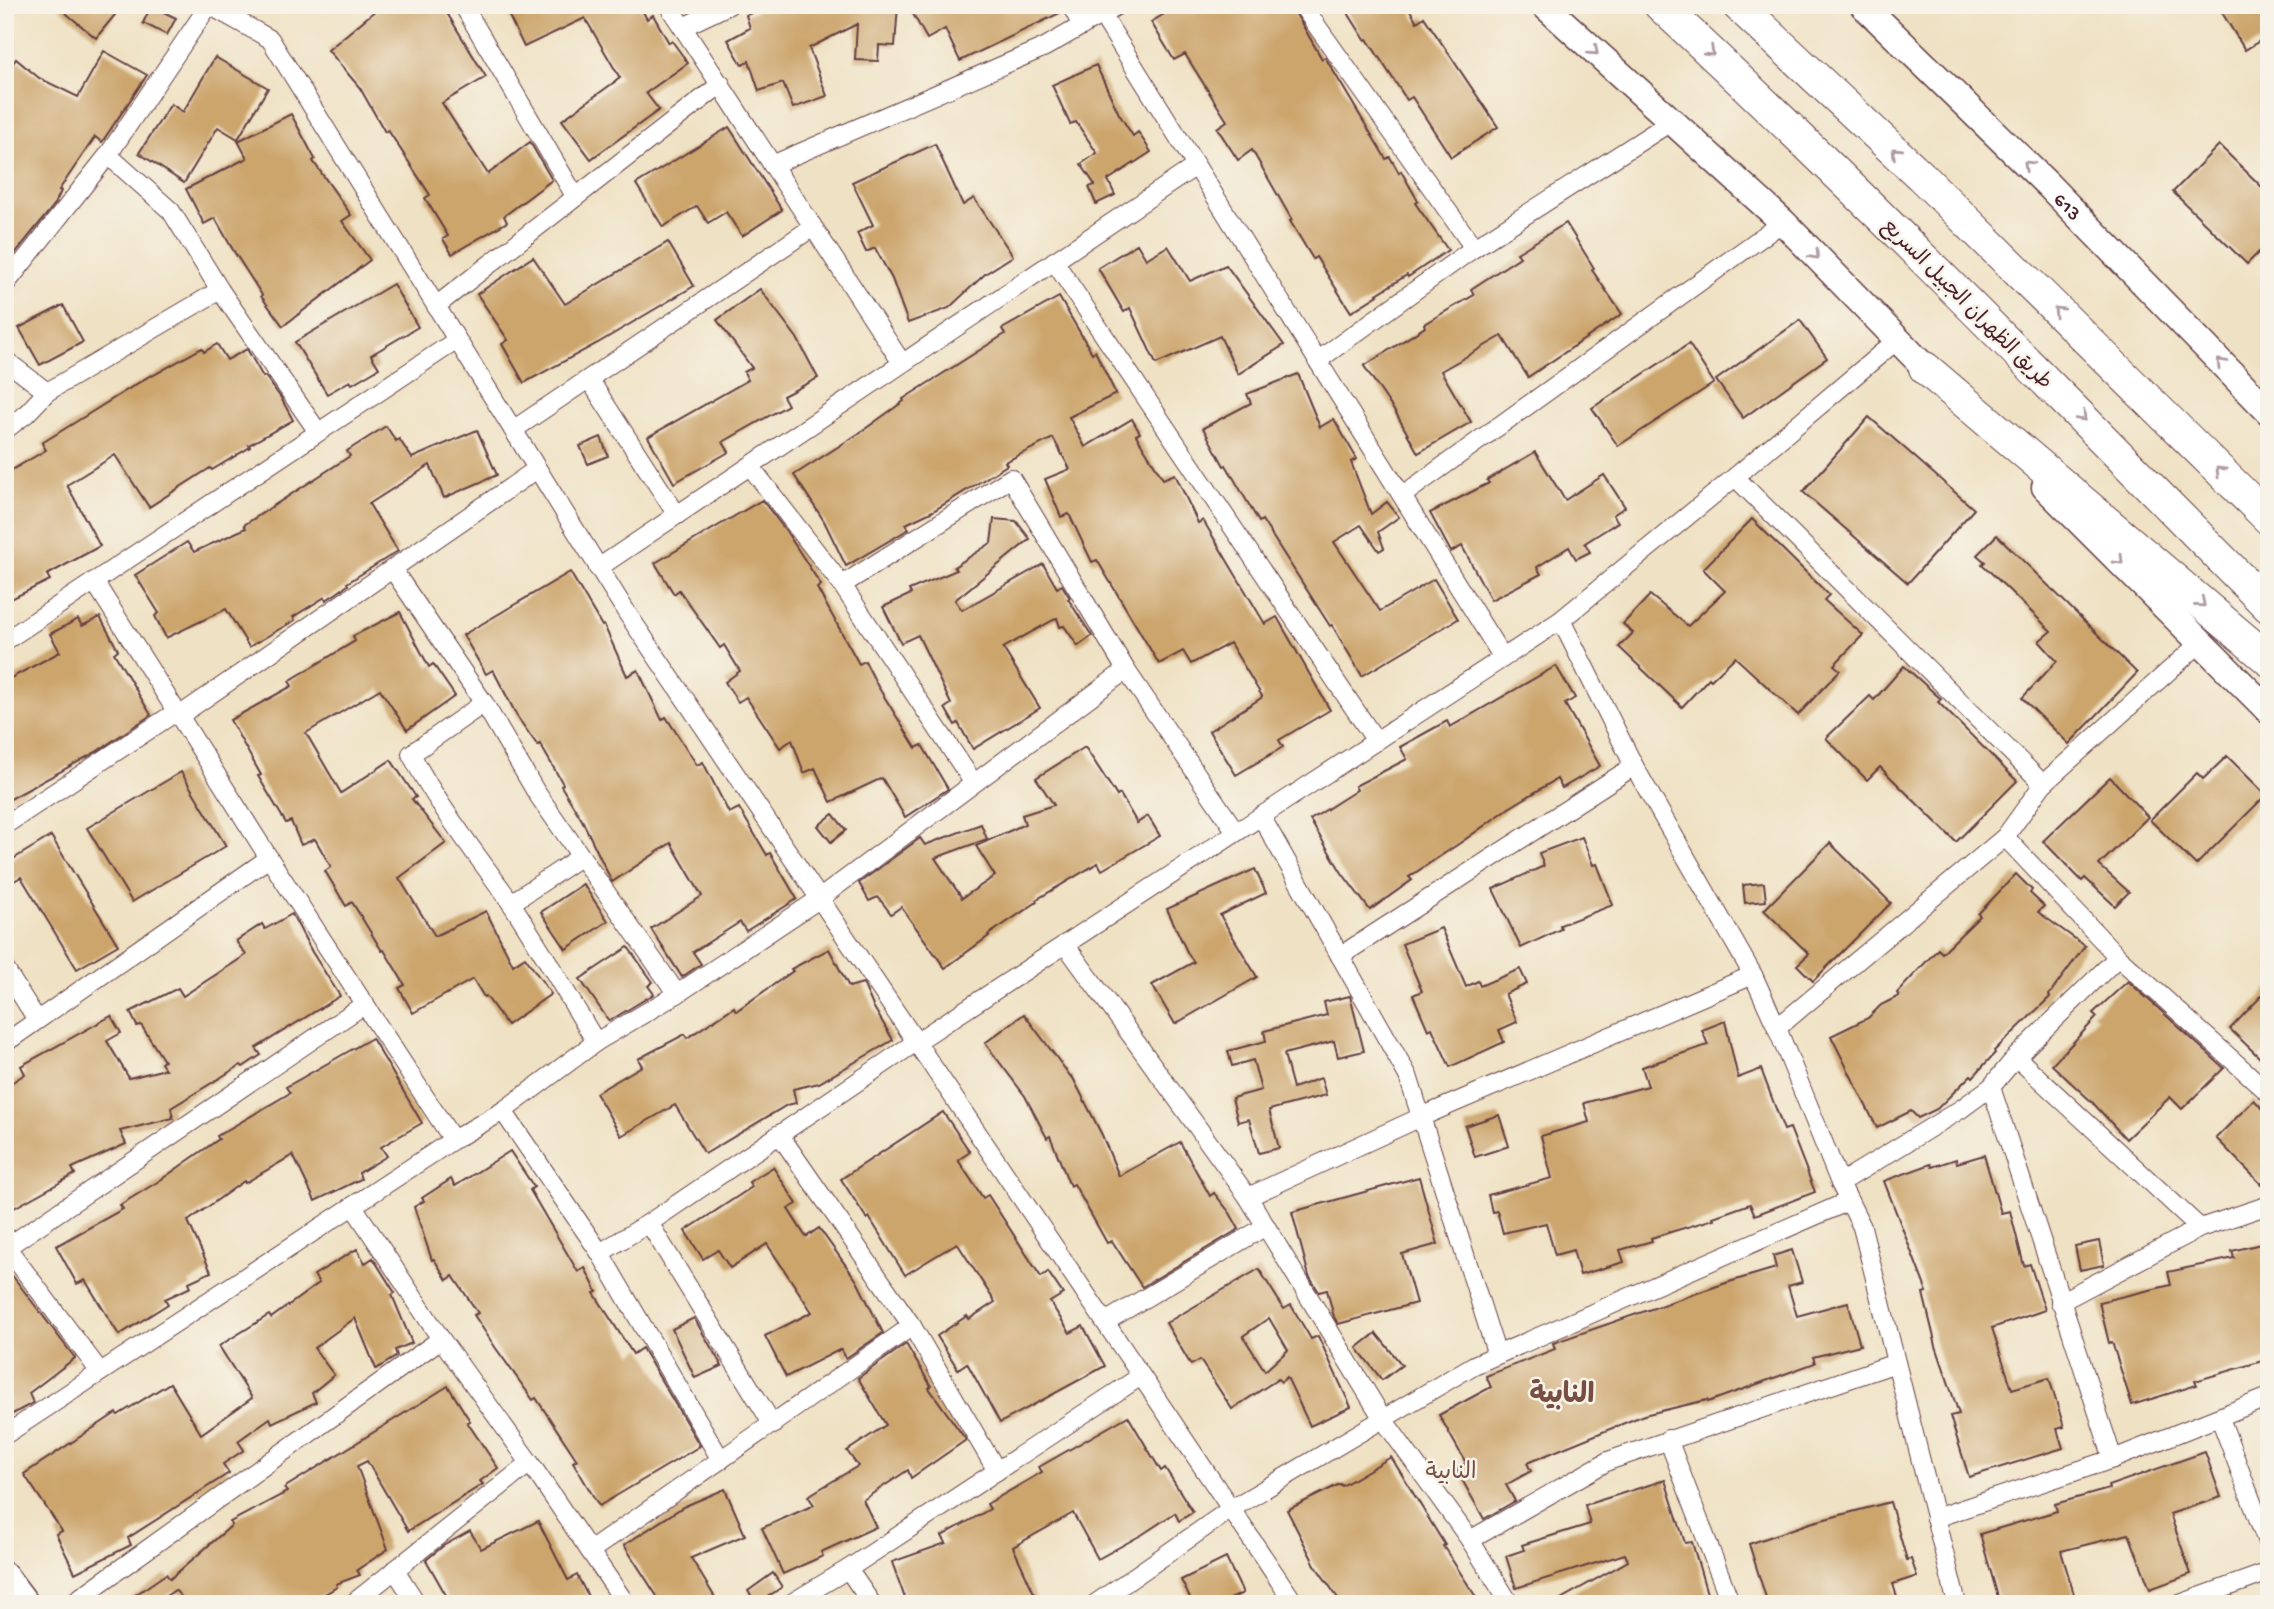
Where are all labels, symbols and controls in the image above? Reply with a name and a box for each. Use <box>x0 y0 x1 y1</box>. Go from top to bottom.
one-way arrow <box>1586 43 1599 55</box>
one-way arrow <box>1702 43 1715 56</box>
one-way arrow <box>1891 148 1904 161</box>
one-way arrow <box>2023 161 2036 174</box>
street label: 613 <box>2046 189 2085 228</box>
street label: طريق الظهران الجبيل السريع <box>1875 215 2056 396</box>
one-way arrow <box>1807 247 1820 260</box>
one-way arrow <box>2054 307 2067 320</box>
one-way arrow <box>2217 359 2230 372</box>
one-way arrow <box>2074 408 2087 421</box>
one-way arrow <box>2216 466 2229 479</box>
one-way arrow <box>2111 552 2124 565</box>
one-way arrow <box>2193 595 2206 607</box>
district label: النابية <box>1530 1379 1594 1413</box>
district label: النابية <box>1425 1460 1477 1487</box>

